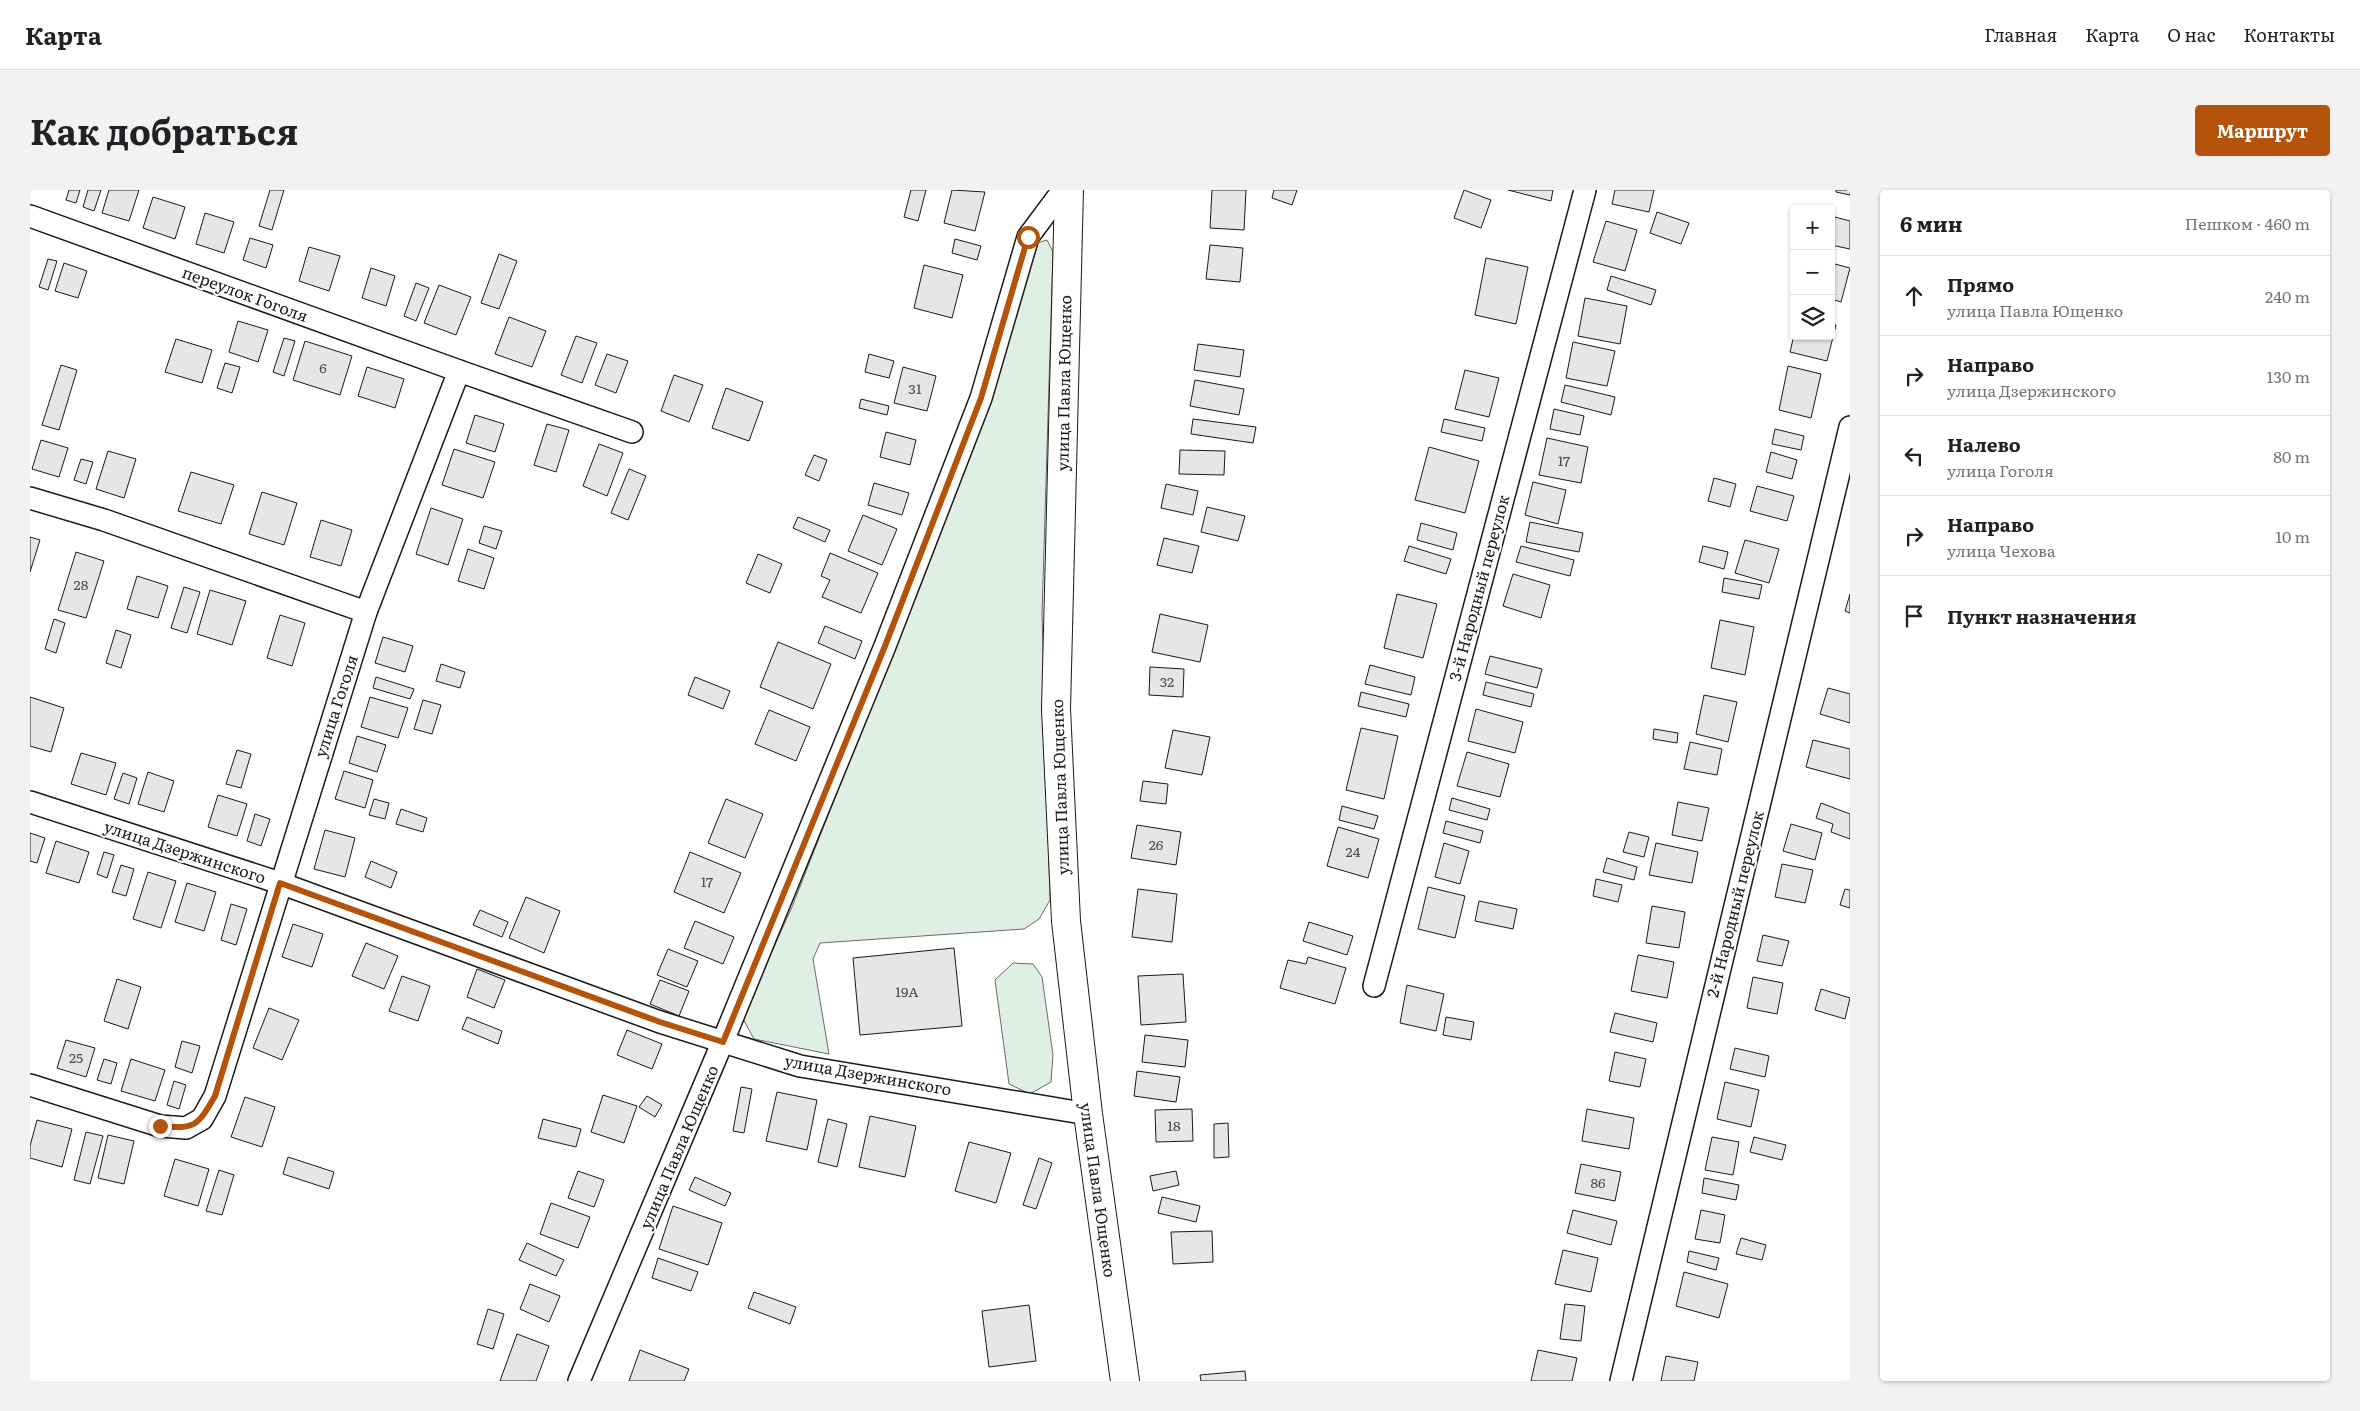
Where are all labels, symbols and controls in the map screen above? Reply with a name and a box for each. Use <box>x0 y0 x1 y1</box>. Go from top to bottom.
text: Карта <box>25 17 102 52</box>
text: Главная <box>1984 21 2057 48</box>
text: Карта <box>2085 21 2139 48</box>
text: О нас <box>2167 21 2215 48</box>
text: Контакты <box>2243 21 2335 48</box>
text: Как добраться <box>30 104 298 156</box>
button: Маршрут <box>2195 105 2330 156</box>
map controls <box>1790 205 1835 340</box>
button: + <box>1790 205 1835 250</box>
text: 6 мин <box>1900 207 1963 238</box>
text: Пешком · 460 m <box>2185 211 2310 235</box>
route start <box>1017 226 1040 249</box>
button: − <box>1790 250 1835 295</box>
street label: переулок Гоголя <box>179 259 312 327</box>
text: Прямо <box>1947 270 2014 298</box>
icon: ahead <box>1900 282 1928 310</box>
text: 240 m <box>2265 284 2310 308</box>
street label: улица Павла Ющенко <box>1049 295 1077 471</box>
button: layers <box>1790 295 1835 340</box>
text: улица Павла Ющенко <box>1947 298 2123 322</box>
text: Направо <box>1947 350 2034 378</box>
house number: 6 <box>319 357 327 377</box>
icon: right <box>1900 362 1928 390</box>
text: 130 m <box>2267 364 2310 388</box>
house number: 31 <box>908 378 922 398</box>
text: улица Дзержинского <box>1947 378 2116 402</box>
text: Налево <box>1947 430 2021 458</box>
icon: left <box>1900 442 1928 470</box>
text: 80 m <box>2273 444 2310 468</box>
house number: 17 <box>1558 450 1570 470</box>
text: улица Гоголя <box>1947 458 2054 482</box>
street label: 3-й Народный переулок <box>1442 491 1515 684</box>
text: Направо <box>1947 510 2034 538</box>
icon: right <box>1900 522 1928 550</box>
text: 10 m <box>2276 524 2310 548</box>
text: улица Чехова <box>1947 538 2056 562</box>
house number: 28 <box>74 574 89 594</box>
icon: arrive <box>1900 602 1928 630</box>
text: Пункт назначения <box>1947 602 2136 630</box>
street label: улица Гоголя <box>307 651 363 760</box>
house number: 32 <box>1160 671 1174 691</box>
street label: улица Павла Ющенко <box>1044 699 1074 875</box>
street label: 2-й Народный переулок <box>1699 807 1769 1000</box>
street label: улица Дзержинского <box>101 814 269 889</box>
house number: 26 <box>1149 834 1164 854</box>
house number: 24 <box>1346 841 1361 861</box>
house number: 17 <box>701 871 713 891</box>
house number: 19А <box>895 981 919 1001</box>
house number: 25 <box>69 1047 83 1067</box>
street label: улица Дзержинского <box>783 1048 954 1101</box>
street label: улица Павла Ющенко <box>633 1061 724 1232</box>
street label: улица Павла Ющенко <box>1075 1101 1123 1279</box>
route end <box>149 1115 172 1138</box>
house number: 18 <box>1167 1115 1181 1135</box>
house number: 86 <box>1590 1172 1606 1192</box>

